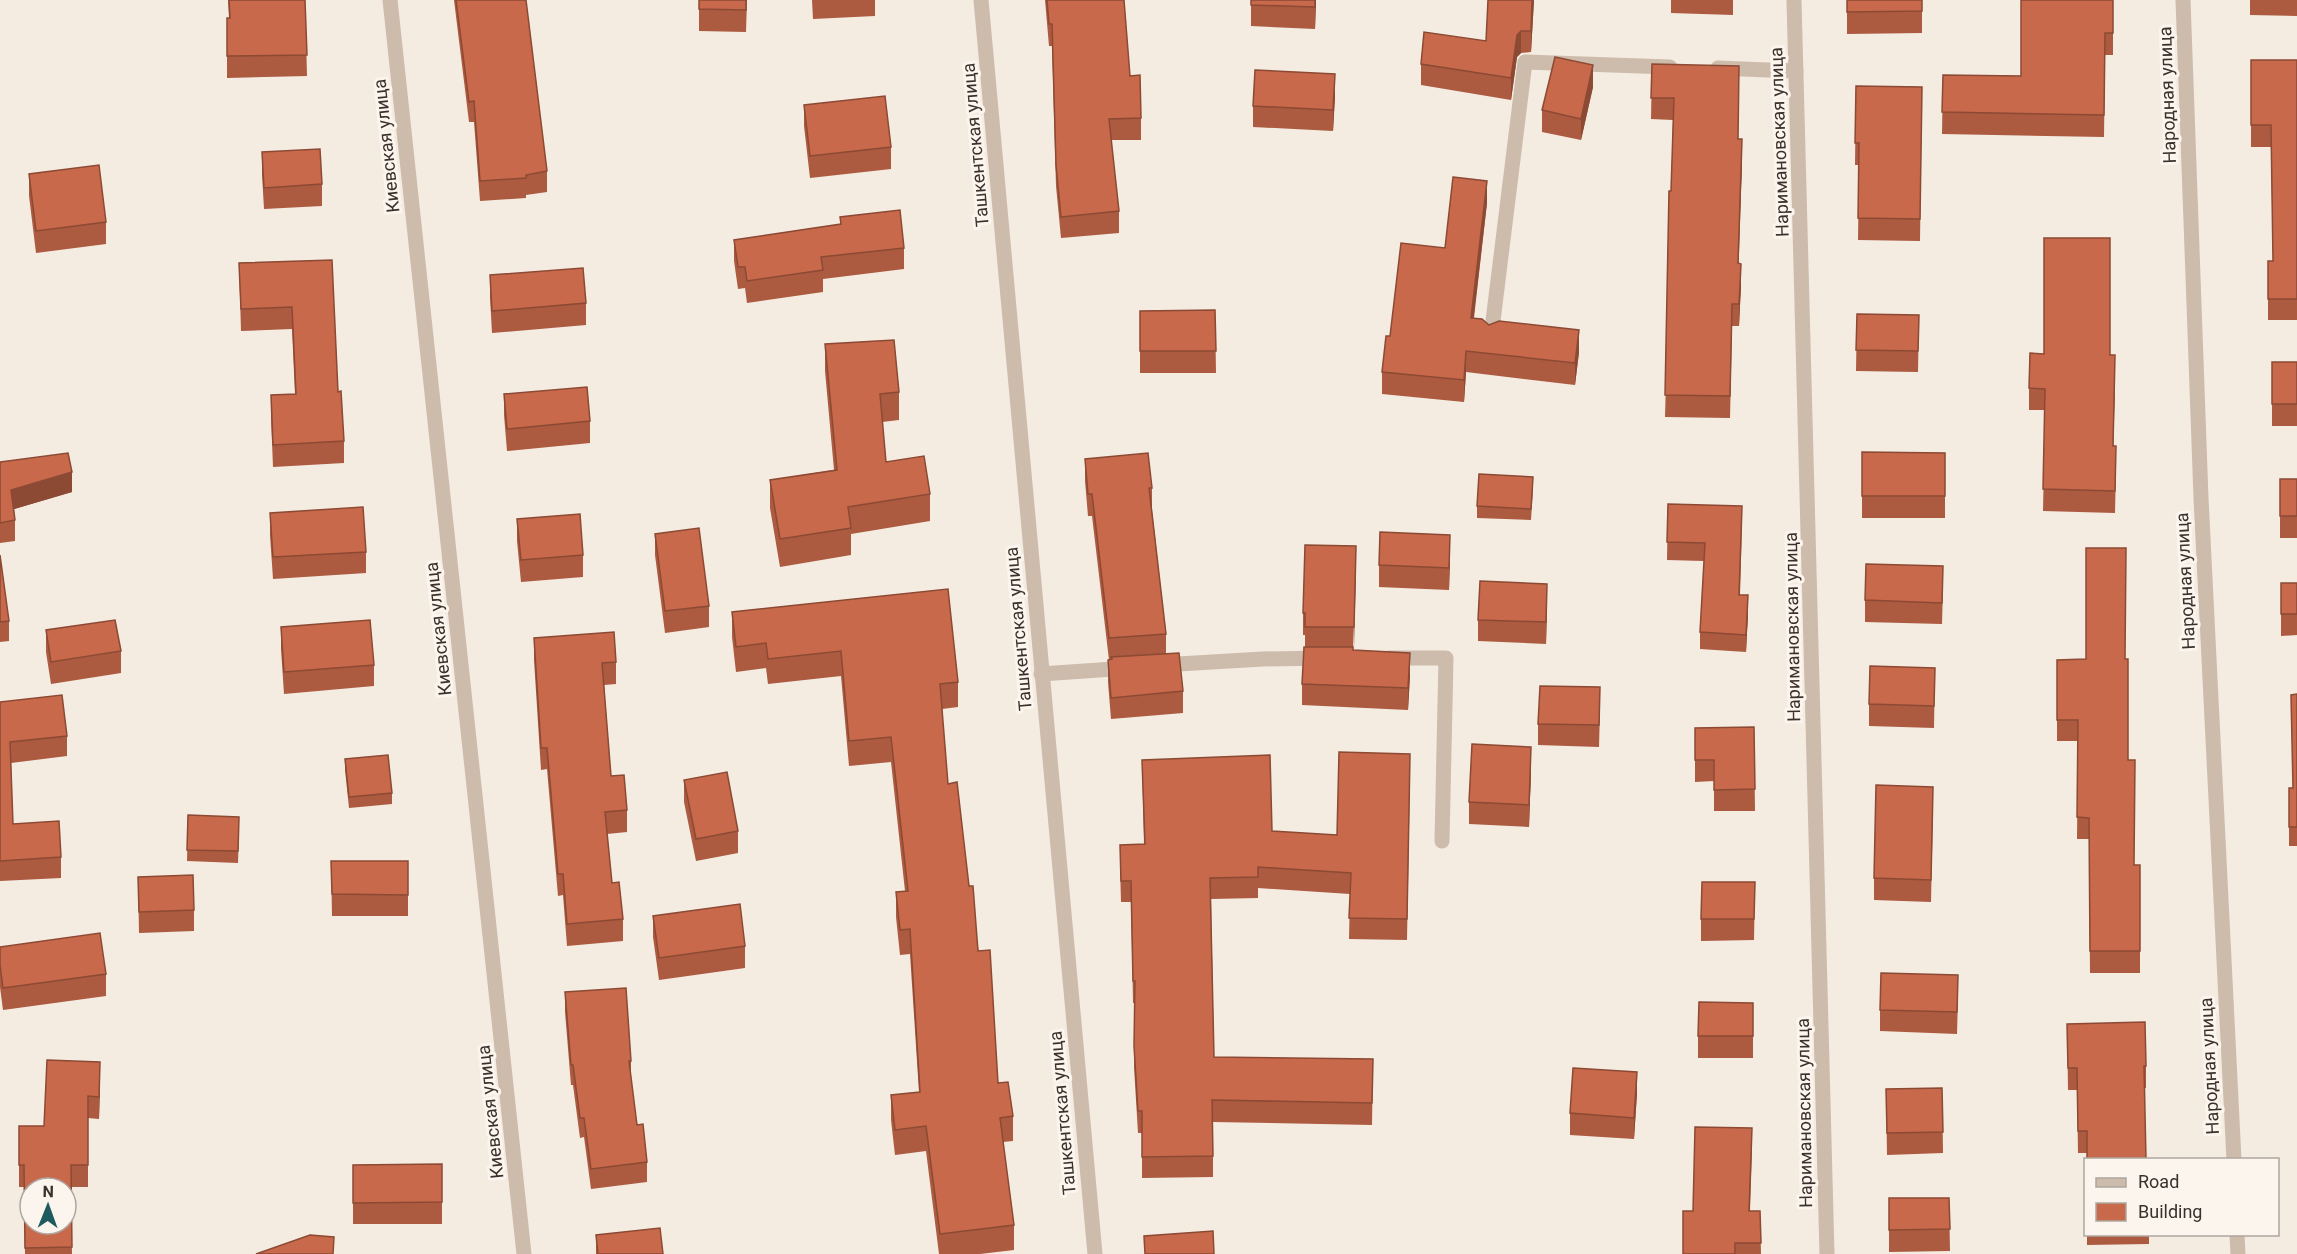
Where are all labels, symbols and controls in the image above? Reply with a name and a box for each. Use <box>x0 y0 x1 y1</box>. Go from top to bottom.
street label: Народная улица <box>2154 26 2180 164</box>
street label: Наримановская улица <box>1765 47 1793 237</box>
street label: Ташкентская улица <box>957 62 993 228</box>
street label: Киевская улица <box>369 78 403 214</box>
street label: Народная улица <box>2171 512 2199 650</box>
street label: Наримановская улица <box>1780 532 1804 722</box>
street label: Ташкентская улица <box>1000 546 1036 712</box>
street label: Киевская улица <box>421 561 455 697</box>
street label: Народная улица <box>2195 997 2223 1135</box>
street label: Наримановская улица <box>1792 1018 1816 1208</box>
street label: Ташкентская улица <box>1044 1030 1080 1196</box>
street label: Киевская улица <box>473 1044 507 1180</box>
legend <box>2084 1158 2279 1236</box>
text: Road <box>2138 1171 2179 1192</box>
north arrow <box>18 1176 78 1236</box>
text: N <box>42 1182 54 1201</box>
text: Building <box>2138 1201 2202 1222</box>

